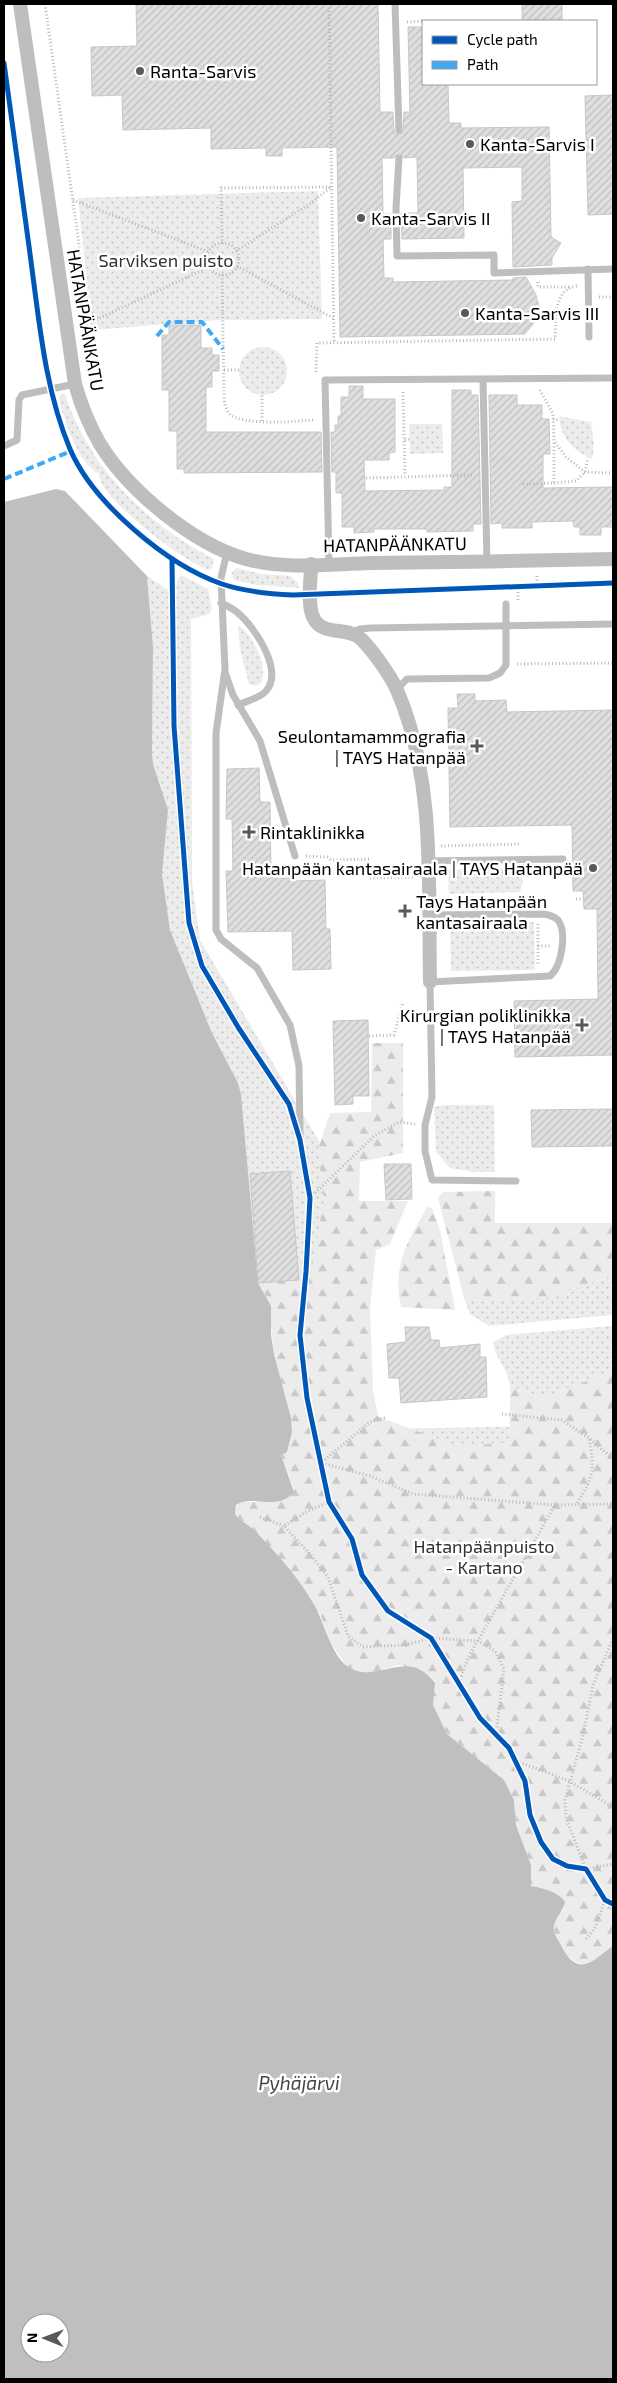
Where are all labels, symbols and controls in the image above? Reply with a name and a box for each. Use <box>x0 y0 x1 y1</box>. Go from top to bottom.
legend <box>422 20 597 85</box>
text: Cycle path <box>467 30 538 48</box>
text: Path <box>467 55 498 73</box>
place label: Ranta-Sarvis <box>150 60 256 82</box>
marker: Ranta-Sarvis <box>134 65 146 77</box>
place label: Kanta-Sarvis I <box>480 133 595 155</box>
marker: Kanta-Sarvis I <box>464 138 476 150</box>
place label: Kanta-Sarvis II <box>371 207 490 229</box>
marker: Kanta-Sarvis II <box>355 212 367 224</box>
street label: HATANPÄÄNKATU <box>63 247 109 393</box>
park label: Sarviksen puisto <box>98 249 234 271</box>
place label: Kanta-Sarvis III <box>475 302 599 324</box>
marker: Kanta-Sarvis III <box>459 307 471 319</box>
street label: HATANPÄÄNKATU <box>323 532 467 556</box>
place label: Seulontamammografia | TAYS Hatanpää <box>278 725 466 768</box>
marker: Seulontamammografia | TAYS Hatanpää <box>470 739 484 753</box>
place label: Rintaklinikka <box>260 821 365 843</box>
marker: Rintaklinikka <box>242 825 256 839</box>
place label: Hatanpään kantasairaala | TAYS Hatanpää <box>242 857 583 879</box>
marker: Hatanpään kantasairaala | TAYS Hatanpää <box>587 862 599 874</box>
place label: Tays Hatanpään kantasairaala <box>416 890 547 933</box>
marker: Tays Hatanpään kantasairaala <box>398 904 412 918</box>
place label: Kirurgian poliklinikka | TAYS Hatanpää <box>400 1004 571 1047</box>
marker: Kirurgian poliklinikka | TAYS Hatanpää <box>575 1018 589 1032</box>
park label: Hatanpäänpuisto - Kartano <box>413 1535 555 1578</box>
water label: Pyhäjärvi <box>258 2071 340 2095</box>
north arrow <box>20 2313 70 2363</box>
text: N <box>23 2333 40 2343</box>

